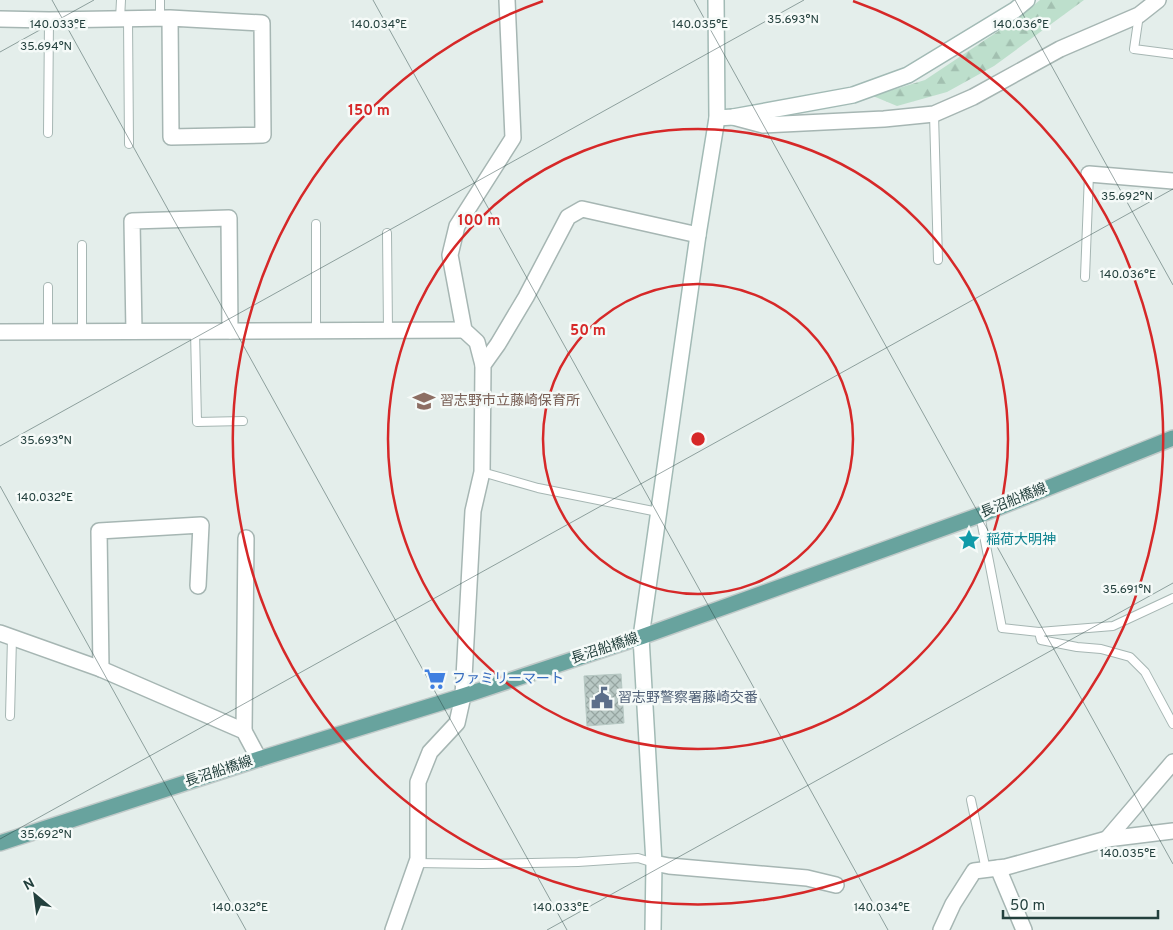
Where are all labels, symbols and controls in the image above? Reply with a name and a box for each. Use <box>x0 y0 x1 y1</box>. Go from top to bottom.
text: 35.693°N <box>767 12 819 28</box>
text: 140.033°E <box>30 17 86 33</box>
text: 140.034°E <box>351 17 407 33</box>
text: 140.035°E <box>672 17 728 33</box>
text: 140.036°E <box>993 17 1049 33</box>
text: 35.694°N <box>20 39 72 55</box>
text: 150 m <box>348 102 390 121</box>
text: 35.692°N <box>1101 189 1153 205</box>
text: 100 m <box>458 212 500 231</box>
text: 140.036°E <box>1100 267 1156 283</box>
text: 50 m <box>570 322 606 341</box>
school or university icon: 習志野市立藤崎保育所 <box>411 388 437 414</box>
place label: 習志野市立藤崎保育所 <box>440 393 580 410</box>
centre of rings <box>689 430 707 448</box>
text: 35.693°N <box>20 433 72 449</box>
street label: 長沼船橋線 <box>978 480 1050 522</box>
text: 140.032°E <box>17 490 73 506</box>
place icon: 稲荷大明神 <box>956 527 982 553</box>
place label: 稲荷大明神 <box>986 532 1056 549</box>
text: 35.691°N <box>1102 582 1152 598</box>
street label: 長沼船橋線 <box>569 630 641 668</box>
supermarket icon: ファミリーマート <box>422 666 448 692</box>
place label: ファミリーマート <box>452 671 564 688</box>
public building icon: 習志野警察署藤崎交番 <box>589 685 615 711</box>
place label: 習志野警察署藤崎交番 <box>618 690 758 707</box>
street label: 長沼船橋線 <box>183 753 255 791</box>
text: 35.692°N <box>20 827 72 843</box>
text: 140.035°E <box>1100 846 1156 862</box>
north arrow <box>10 870 60 920</box>
text: N <box>21 875 38 895</box>
scale bar <box>1003 888 1158 920</box>
text: 50 m <box>1010 897 1045 916</box>
text: 140.032°E <box>212 900 268 916</box>
text: 140.033°E <box>533 900 589 916</box>
text: 140.034°E <box>854 900 910 916</box>

